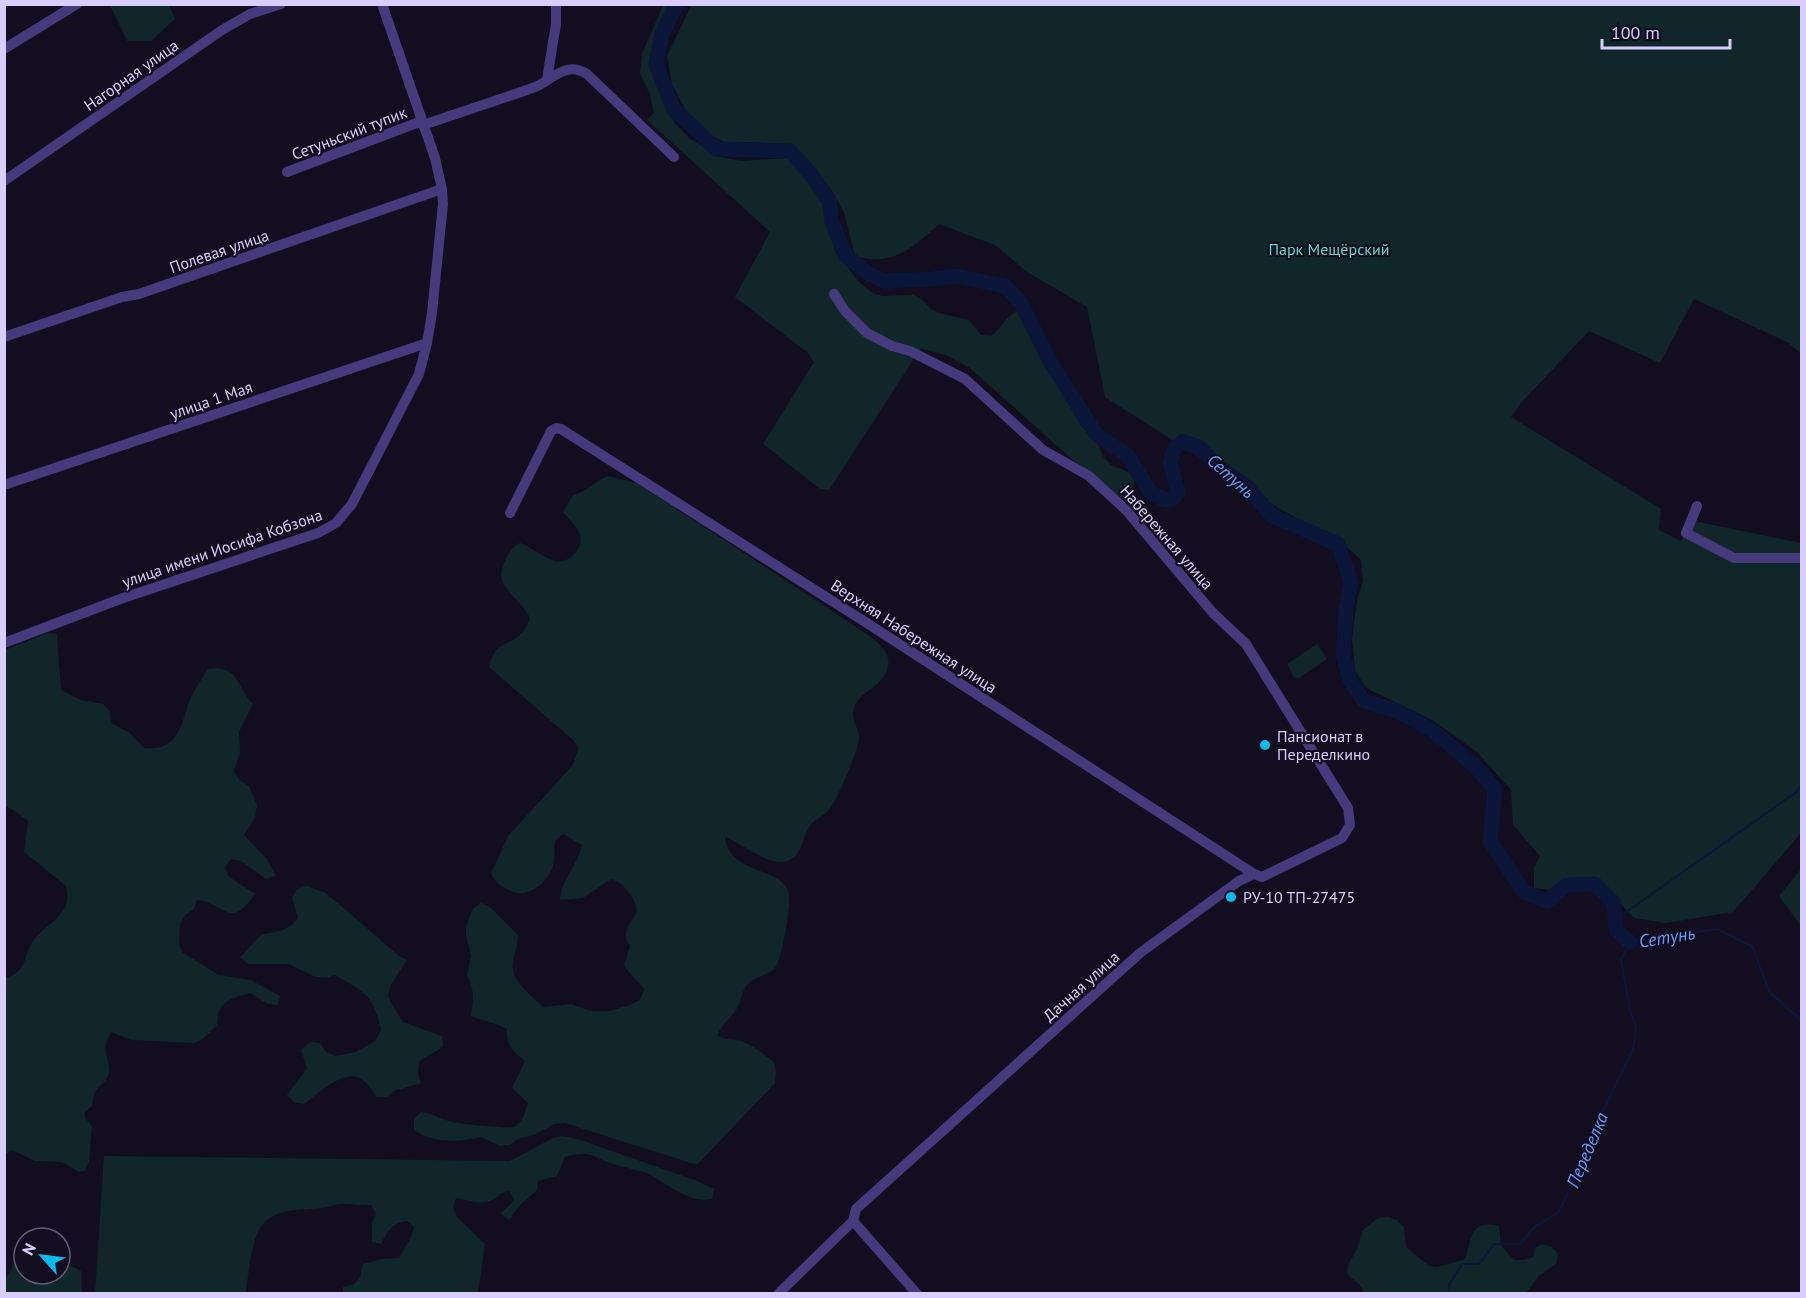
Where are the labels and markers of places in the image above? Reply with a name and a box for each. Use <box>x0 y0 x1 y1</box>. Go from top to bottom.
place label: Пансионат в Переделкино <box>1277 726 1370 764</box>
marker: Пансионат в Переделкино <box>1258 738 1272 752</box>
place label: РУ-10 ТП-27475 <box>1243 887 1355 907</box>
marker: РУ-10 ТП-27475 <box>1224 890 1238 904</box>

